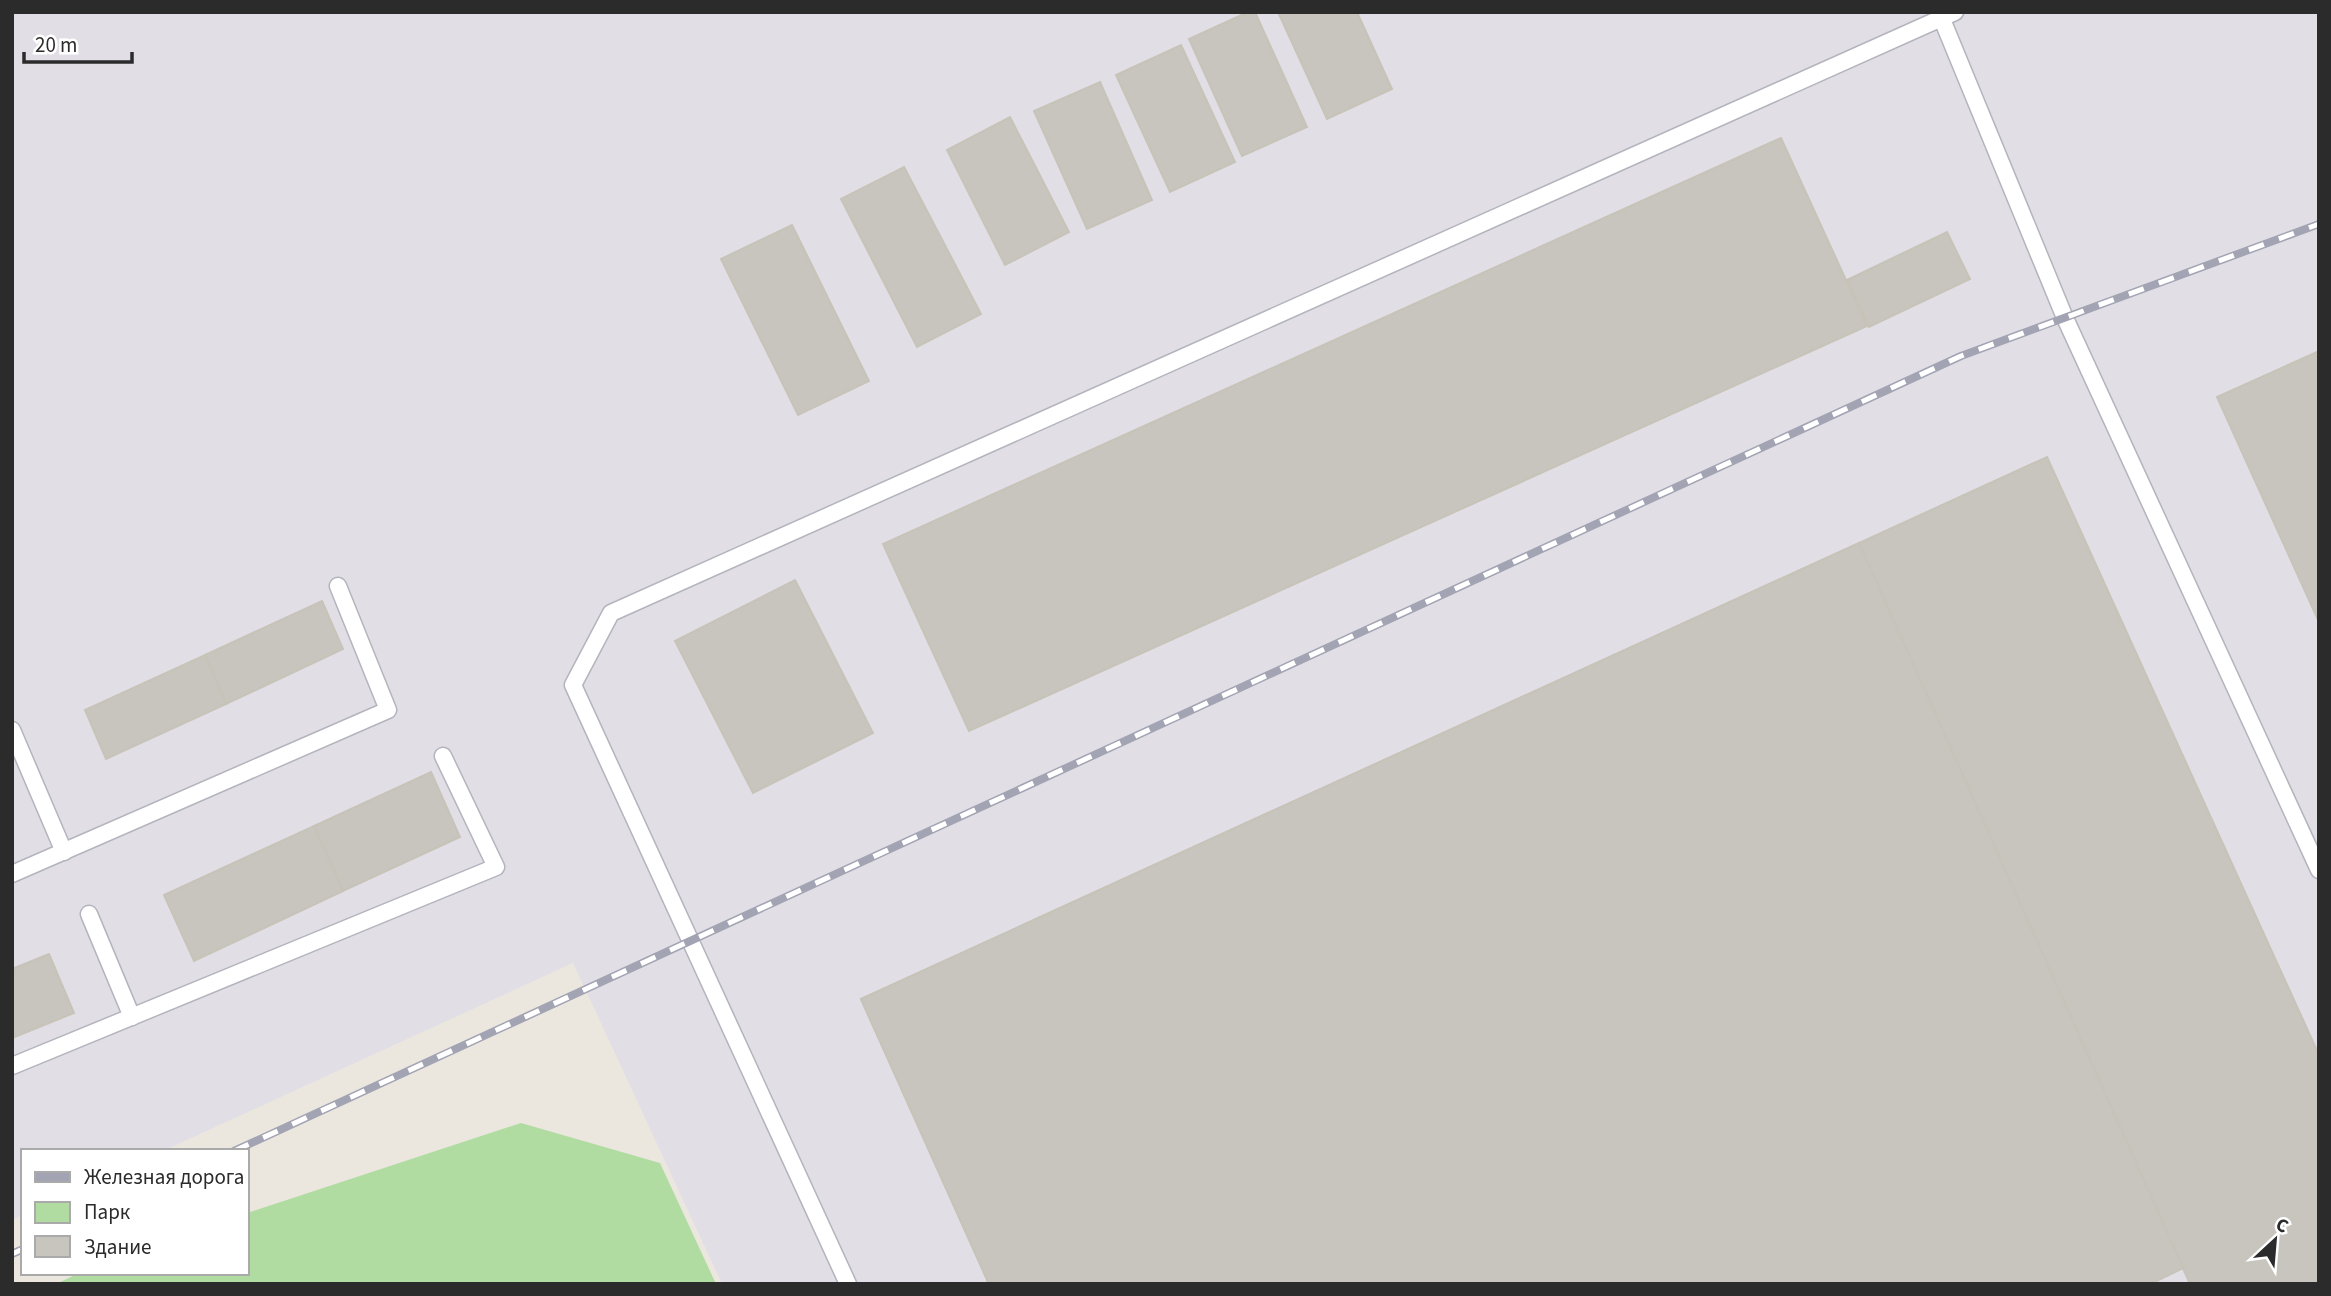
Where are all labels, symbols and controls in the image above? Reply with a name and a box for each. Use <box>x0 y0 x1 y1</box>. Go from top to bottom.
scale bar <box>24 21 133 65</box>
text: 20 m <box>35 30 77 60</box>
legend <box>21 1149 248 1275</box>
text: Железная дорога <box>84 1162 244 1192</box>
text: Парк <box>84 1197 131 1227</box>
north arrow <box>2240 1205 2310 1275</box>
text: С <box>2271 1212 2293 1241</box>
text: Здание <box>84 1232 152 1262</box>

